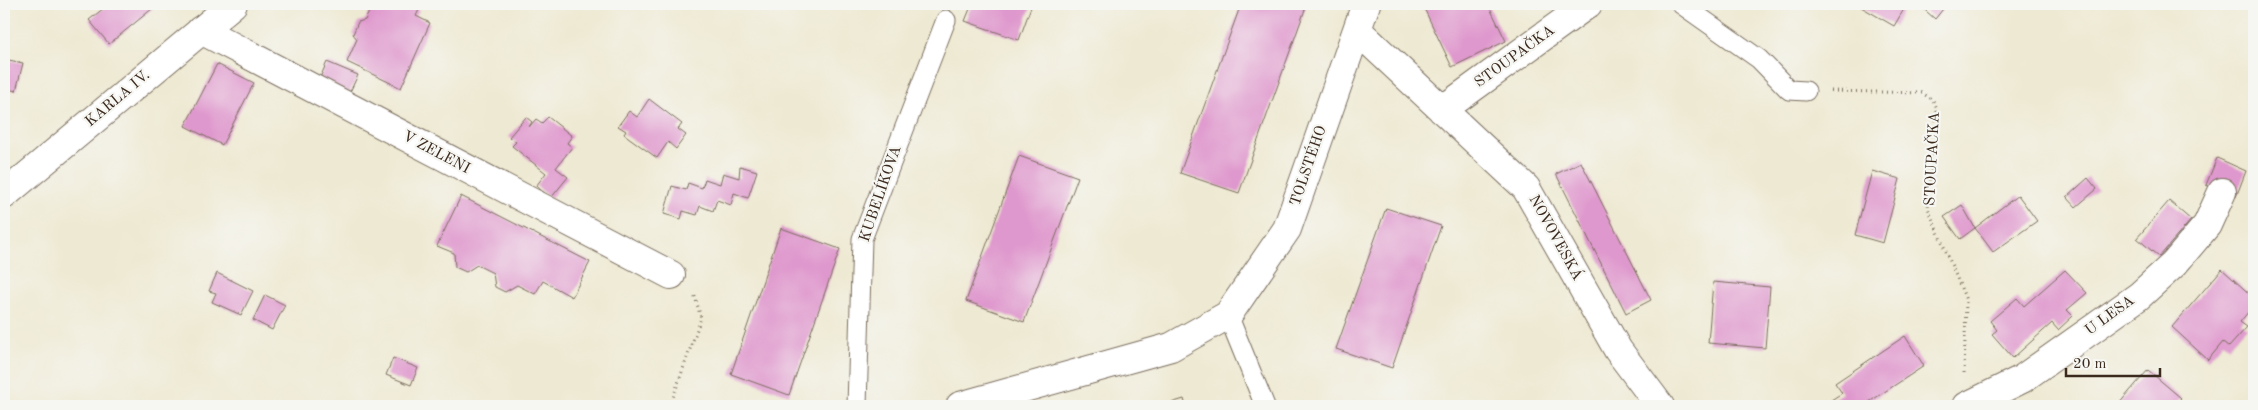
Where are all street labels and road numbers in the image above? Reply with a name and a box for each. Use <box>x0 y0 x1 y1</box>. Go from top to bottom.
street label: STOUPAČKA <box>1471 20 1558 91</box>
street label: KARLA IV. <box>83 68 153 130</box>
street label: STOUPAČKA <box>1920 111 1943 207</box>
street label: TOLSTÉHO <box>1285 123 1330 208</box>
street label: V ZELENI <box>400 129 472 177</box>
street label: KUBELÍKOVA <box>855 143 905 244</box>
street label: NOVOVESKÁ <box>1525 191 1587 284</box>
street label: U LESA <box>2083 293 2138 339</box>

